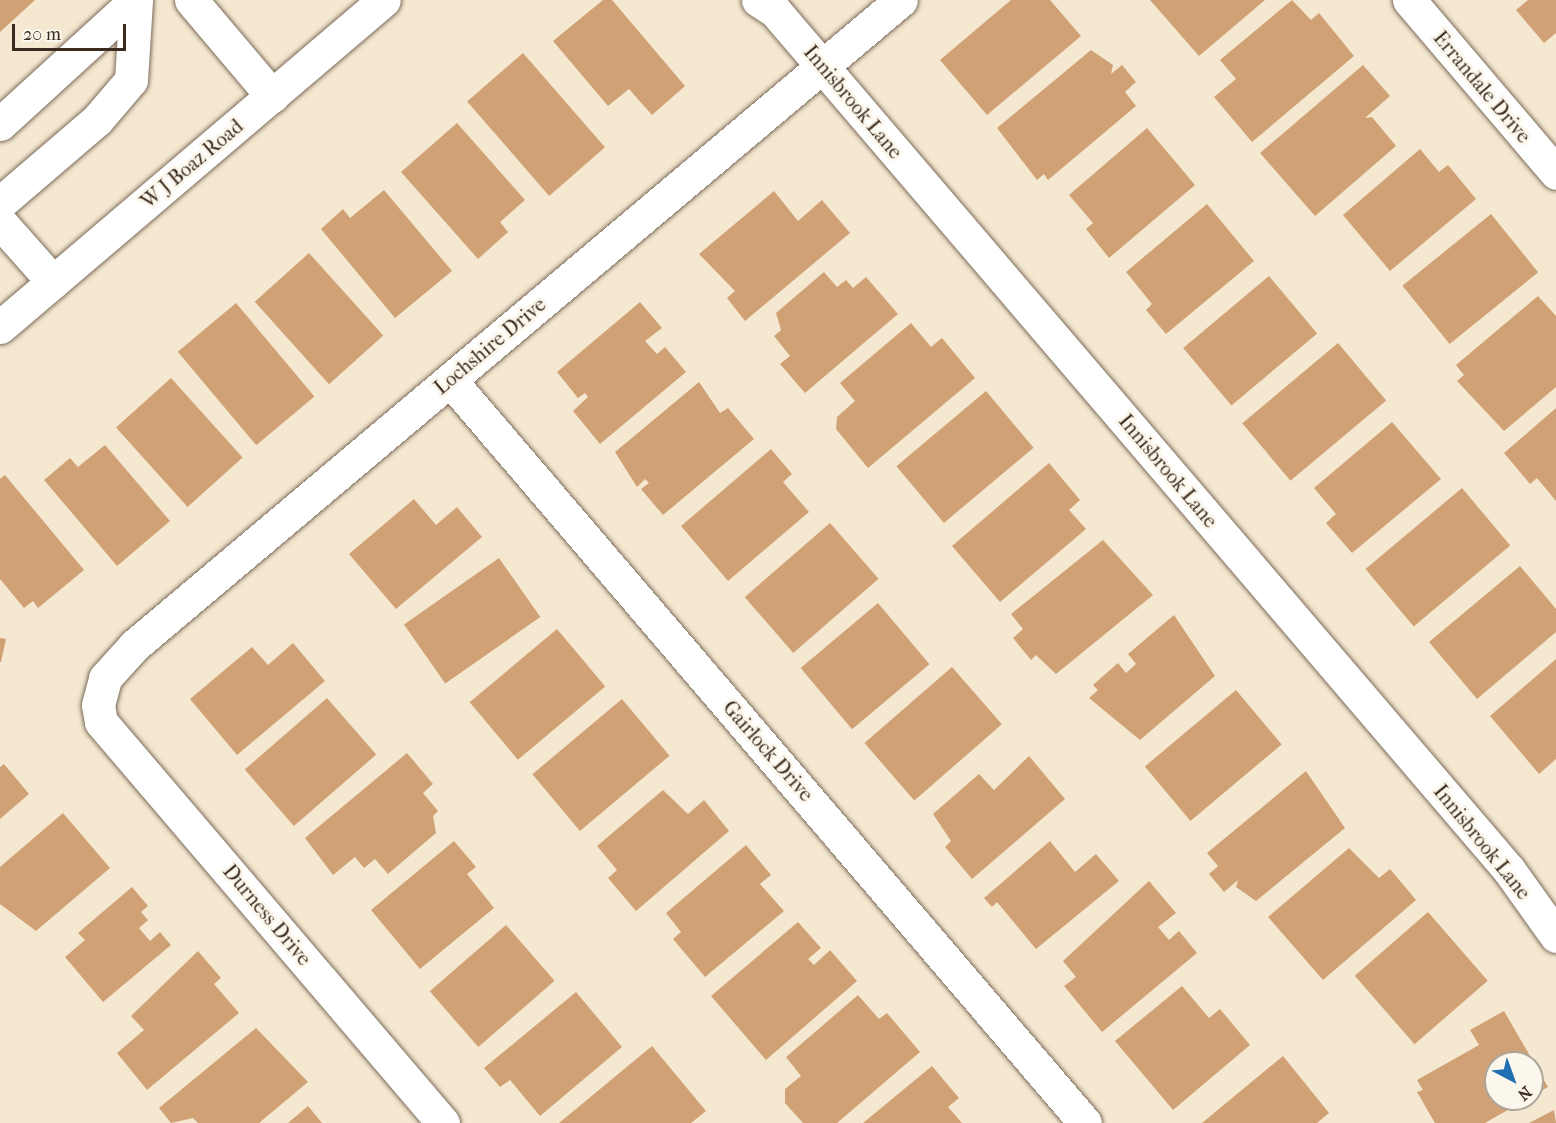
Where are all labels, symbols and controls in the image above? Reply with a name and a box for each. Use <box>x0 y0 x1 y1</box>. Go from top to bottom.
scale bar <box>15 12 129 50</box>
text: 20 m <box>23 24 61 45</box>
street label: Errandale Drive <box>1428 26 1536 148</box>
street label: Innisbrook Lane <box>799 40 907 164</box>
street label: W J Boaz Road <box>136 114 248 214</box>
street label: Lochshire Drive <box>429 292 551 400</box>
street label: Innisbrook Lane <box>1114 409 1222 533</box>
street label: Gairlock Drive <box>718 696 818 806</box>
street label: Innisbrook Lane <box>1428 780 1536 904</box>
street label: Durness Drive <box>218 860 316 970</box>
north arrow <box>1484 1051 1544 1111</box>
text: N <box>1514 1082 1536 1105</box>

